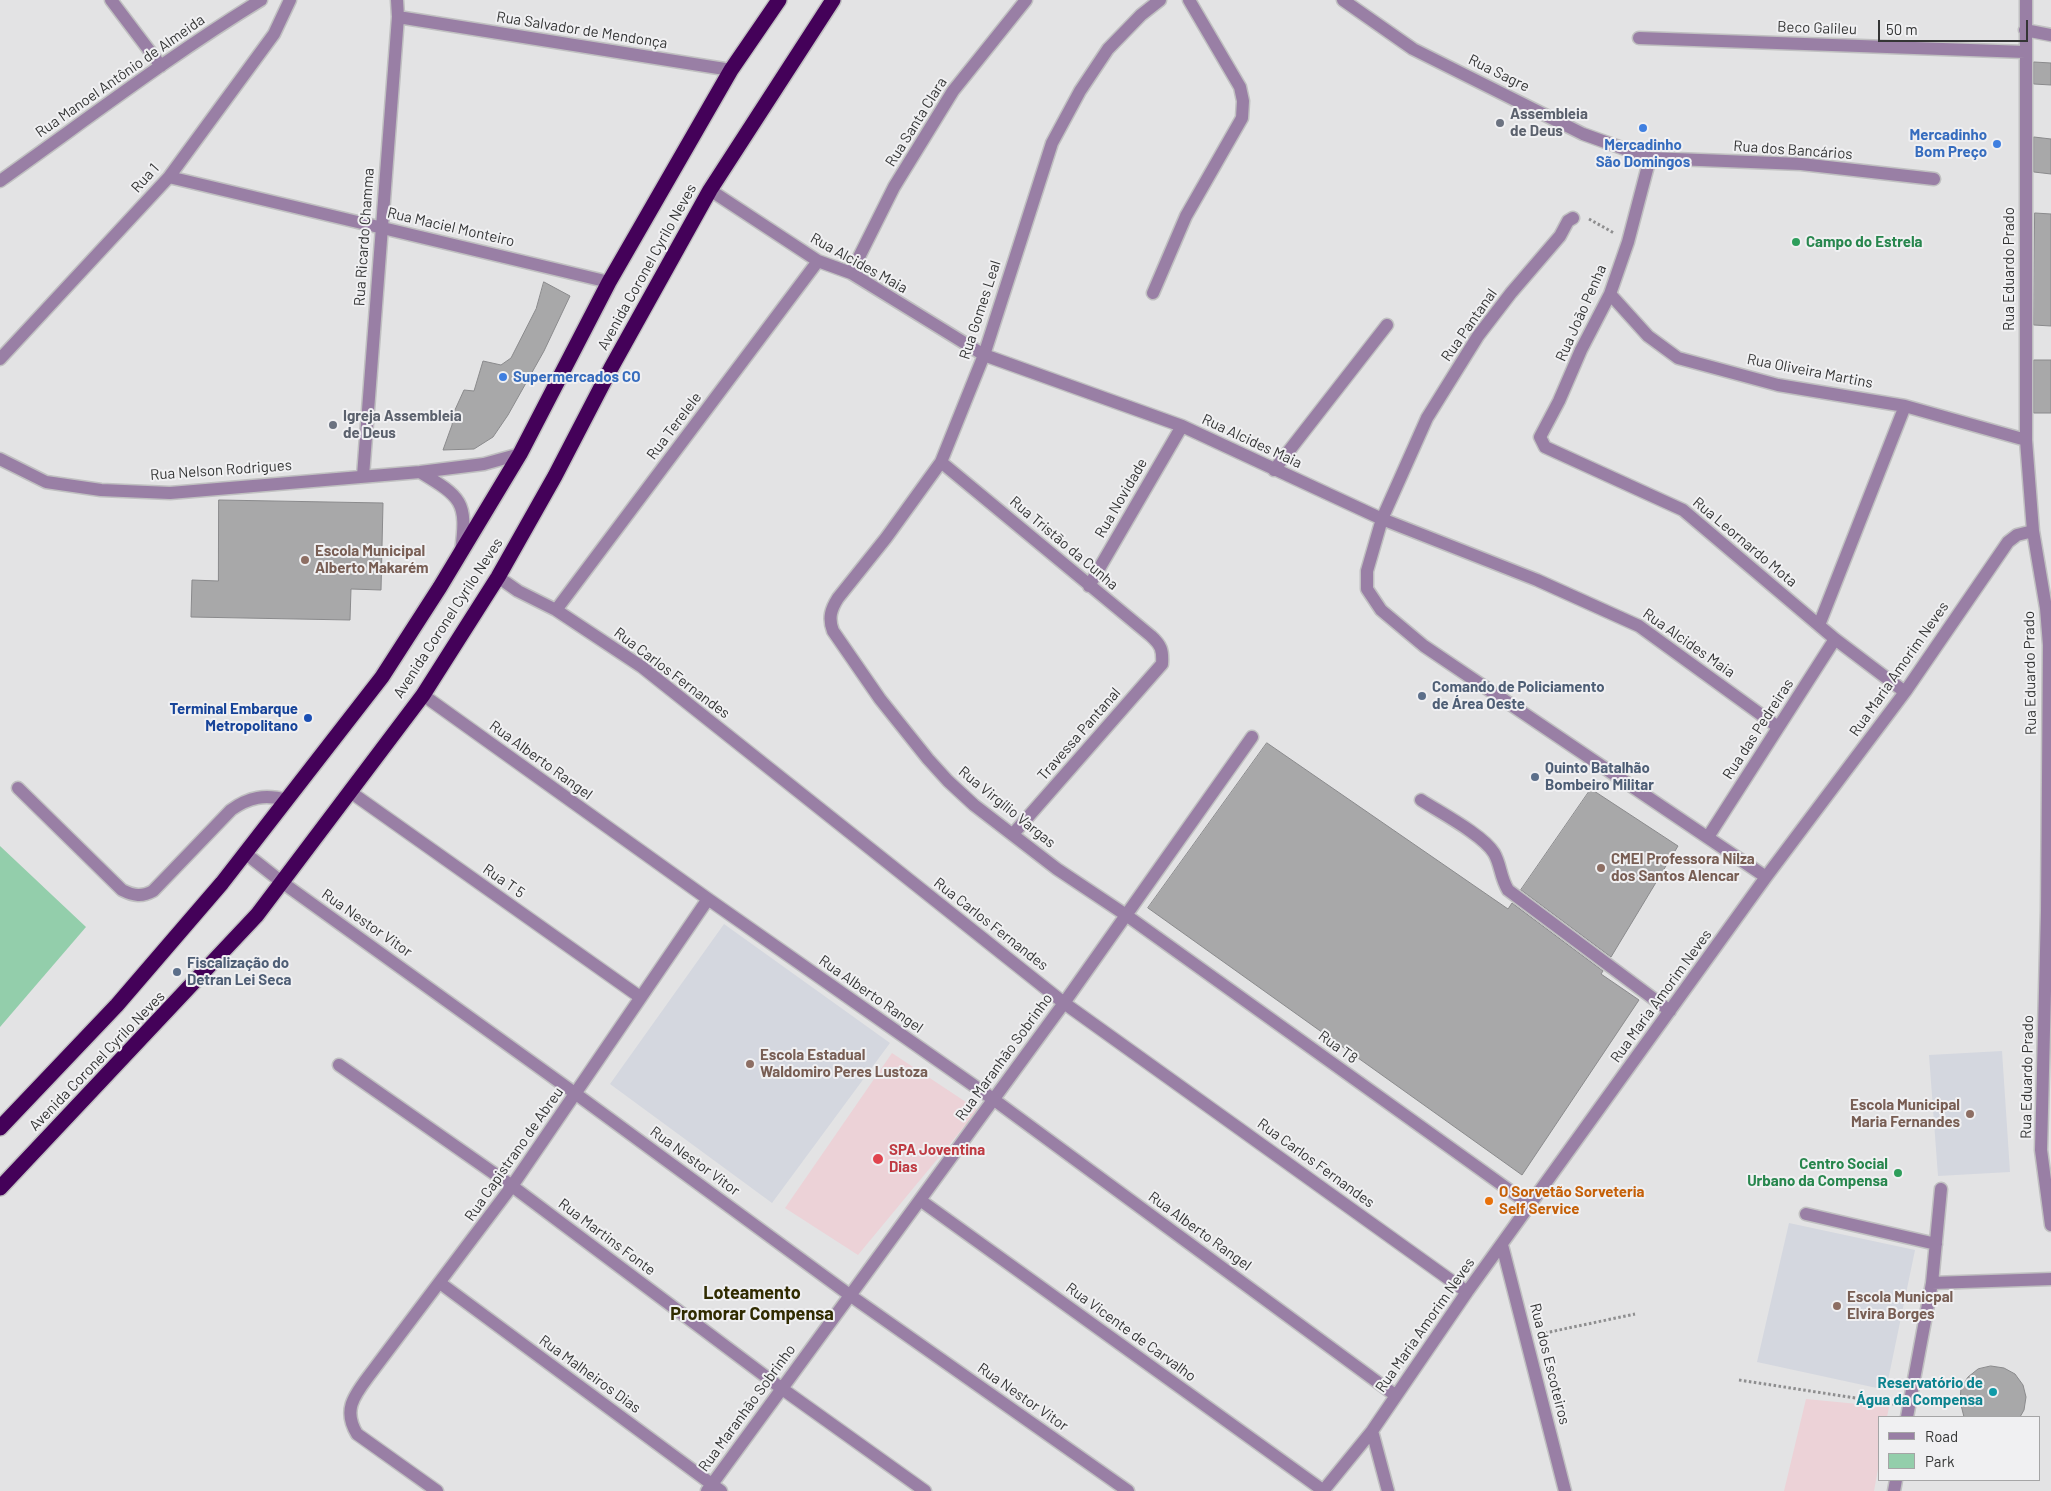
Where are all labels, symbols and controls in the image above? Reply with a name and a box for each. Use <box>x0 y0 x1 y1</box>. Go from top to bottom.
street label: Rua Salvador de Mendonça <box>495 8 669 52</box>
scale bar <box>1881 10 2031 42</box>
street label: Rua Manoel Antônio de Almeida <box>32 11 208 141</box>
street label: Beco Galileu <box>1777 18 1857 38</box>
text: 50 m <box>1886 20 1918 38</box>
street label: Rua Sagre <box>1466 51 1532 95</box>
street label: Rua Santa Clara <box>881 74 951 170</box>
place label: Assembleia de Deus <box>1510 105 1588 140</box>
marker: Assembleia de Deus <box>1494 117 1506 129</box>
marker: Mercadinho São Domingos <box>1637 122 1649 134</box>
place label: Mercadinho Bom Preço <box>1910 126 1987 161</box>
place label: Mercadinho São Domingos <box>1596 136 1690 171</box>
street label: Rua dos Bancários <box>1733 137 1853 163</box>
marker: Mercadinho Bom Preço <box>1991 138 2003 150</box>
street label: Rua 1 <box>127 160 163 196</box>
street label: Rua Ricardo Chamma <box>350 167 378 307</box>
street label: Avenida Coronel Cyrilo Neves <box>594 181 700 353</box>
street label: Rua Maciel Monteiro <box>386 204 516 250</box>
street label: Rua Eduardo Prado <box>2000 207 2018 331</box>
street label: Rua Alcides Maia <box>807 229 911 297</box>
place label: Campo do Estrela <box>1806 233 1922 251</box>
marker: Campo do Estrela <box>1790 236 1802 248</box>
street label: Rua Gomes Leal <box>955 258 1005 362</box>
street label: Rua João Penha <box>1552 262 1610 364</box>
street label: Rua Pantanal <box>1437 285 1501 365</box>
street label: Rua Oliveira Martins <box>1745 350 1875 392</box>
place label: Supermercados CO <box>513 368 641 386</box>
marker: Supermercados CO <box>497 371 509 383</box>
street label: Rua Terelele <box>643 389 705 463</box>
place label: Igreja Assembleia de Deus <box>343 407 462 442</box>
street label: Rua Alcides Maia <box>1199 410 1305 472</box>
marker: Igreja Assembleia de Deus <box>327 419 339 431</box>
street label: Rua Novidade <box>1091 455 1151 541</box>
street label: Rua Nelson Rodrigues <box>150 456 292 484</box>
street label: Rua Tristão da Cunha <box>1006 492 1122 594</box>
street label: Rua Leornardo Mota <box>1689 493 1801 591</box>
street label: Avenida Coronel Cyrilo Neves <box>389 535 507 701</box>
place label: Escola Municipal Alberto Makarém <box>315 542 429 577</box>
marker: Escola Municipal Alberto Makarém <box>299 554 311 566</box>
street label: Rua Maria Amorim Neves <box>1846 598 1952 740</box>
street label: Rua Alcides Maia <box>1640 605 1738 681</box>
street label: Rua Eduardo Prado <box>2020 611 2040 735</box>
street label: Rua Carlos Fernandes <box>611 624 733 722</box>
street label: Rua das Pedreiras <box>1719 675 1797 783</box>
place label: Comando de Policiamento de Área Oeste <box>1432 678 1605 713</box>
street label: Travessa Pantanal <box>1034 684 1124 784</box>
marker: Comando de Policiamento de Área Oeste <box>1416 690 1428 702</box>
place label: Terminal Embarque Metropolitano <box>169 700 298 735</box>
marker: Terminal Embarque Metropolitano <box>302 712 314 724</box>
street label: Rua Alberto Rangel <box>486 717 596 803</box>
place label: Quinto Batalhão Bombeiro Militar <box>1545 759 1654 794</box>
street label: Rua Virgílio Vargas <box>955 762 1059 852</box>
marker: Quinto Batalhão Bombeiro Militar <box>1529 771 1541 783</box>
place label: CMEI Professora Nilza dos Santos Alencar <box>1611 850 1755 885</box>
street label: Rua T 5 <box>480 860 528 902</box>
marker: CMEI Professora Nilza dos Santos Alencar <box>1595 862 1607 874</box>
street label: Rua Carlos Fernandes <box>930 874 1052 974</box>
street label: Rua Nestor Vitor <box>318 885 416 961</box>
street label: Rua Maria Amorim Neves <box>1607 926 1715 1066</box>
street label: Rua Alberto Rangel <box>815 951 927 1037</box>
place label: Fiscalização do Detran Lei Seca <box>187 954 291 989</box>
marker: Fiscalização do Detran Lei Seca <box>171 966 183 978</box>
street label: Avenida Coronel Cyrilo Neves <box>25 987 169 1135</box>
street label: Rua Maranhão Sobrinho <box>952 990 1056 1124</box>
street label: Rua Eduardo Prado <box>2017 1015 2037 1139</box>
street label: Rua T8 <box>1315 1027 1361 1067</box>
place label: Escola Estadual Waldomiro Peres Lustoza <box>760 1046 928 1081</box>
marker: Escola Estadual Waldomiro Peres Lustoza <box>744 1058 756 1070</box>
street label: Rua Capistrano de Abreu <box>461 1084 567 1224</box>
place label: Escola Municipal Maria Fernandes <box>1850 1096 1960 1131</box>
marker: Escola Municipal Maria Fernandes <box>1964 1108 1976 1120</box>
street label: Rua Carlos Fernandes <box>1254 1115 1378 1211</box>
street label: Rua Nestor Vitor <box>647 1122 743 1200</box>
place label: SPA Joventina Dias <box>889 1141 985 1176</box>
marker: SPA Joventina Dias <box>871 1152 885 1166</box>
place label: Centro Social Urbano da Compensa <box>1747 1155 1888 1190</box>
marker: Centro Social Urbano da Compensa <box>1892 1167 1904 1179</box>
place label: O Sorvetão Sorveteria Self Service <box>1499 1183 1645 1218</box>
street label: Rua Alberto Rangel <box>1145 1188 1255 1274</box>
street label: Rua Martins Fonte <box>555 1195 659 1279</box>
marker: O Sorvetão Sorveteria Self Service <box>1483 1195 1495 1207</box>
street label: Rua Maria Amorim Neves <box>1372 1254 1478 1396</box>
street label: Rua Vicente de Carvalho <box>1062 1279 1200 1385</box>
district label: Loteamento Promorar Compensa <box>670 1282 834 1325</box>
place label: Escola Municpal Elvira Borges <box>1847 1288 1953 1323</box>
marker: Escola Municpal Elvira Borges <box>1831 1300 1843 1312</box>
street label: Rua dos Escoteiros <box>1526 1301 1574 1427</box>
street label: Rua Malheiros Dias <box>536 1331 644 1417</box>
street label: Rua Maranhão Sobrinho <box>695 1341 799 1475</box>
street label: Rua Nestor Vitor <box>974 1359 1072 1435</box>
place label: Reservatório de Água da Compensa <box>1856 1374 1983 1409</box>
marker: Reservatório de Água da Compensa <box>1987 1386 1999 1398</box>
legend <box>1878 1416 2041 1481</box>
text: Road <box>1925 1427 1958 1445</box>
text: Park <box>1925 1452 1954 1470</box>

